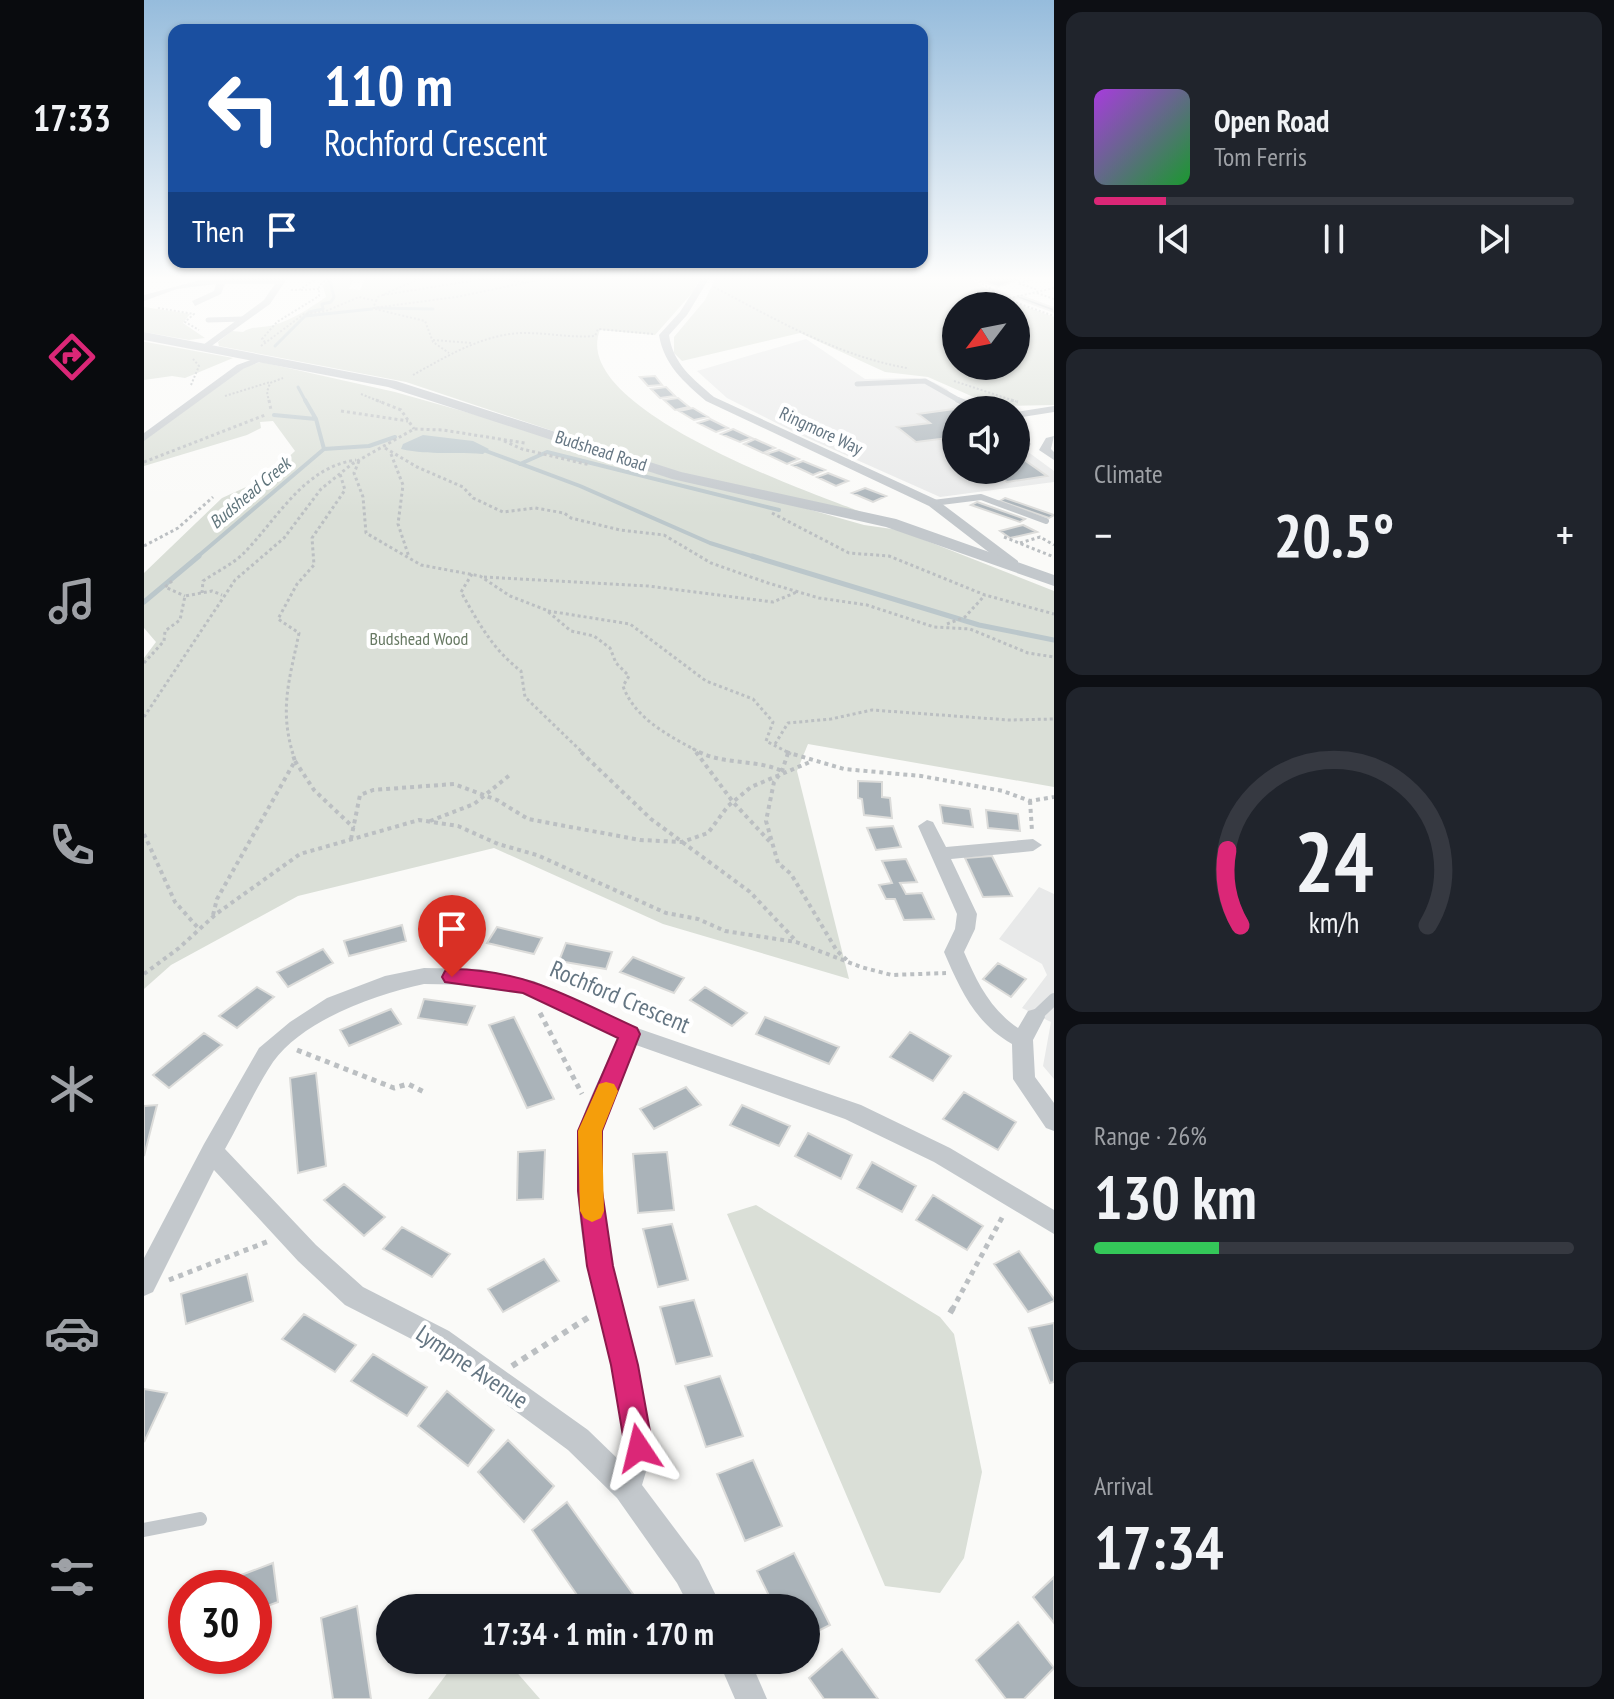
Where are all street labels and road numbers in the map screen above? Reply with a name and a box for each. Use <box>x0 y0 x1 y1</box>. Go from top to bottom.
street label: Ringmore Way <box>776 401 867 460</box>
street label: Budshead Road <box>552 425 650 476</box>
street label: Rochford Crescent <box>546 953 695 1040</box>
street label: Lympne Avenue <box>410 1318 534 1415</box>

